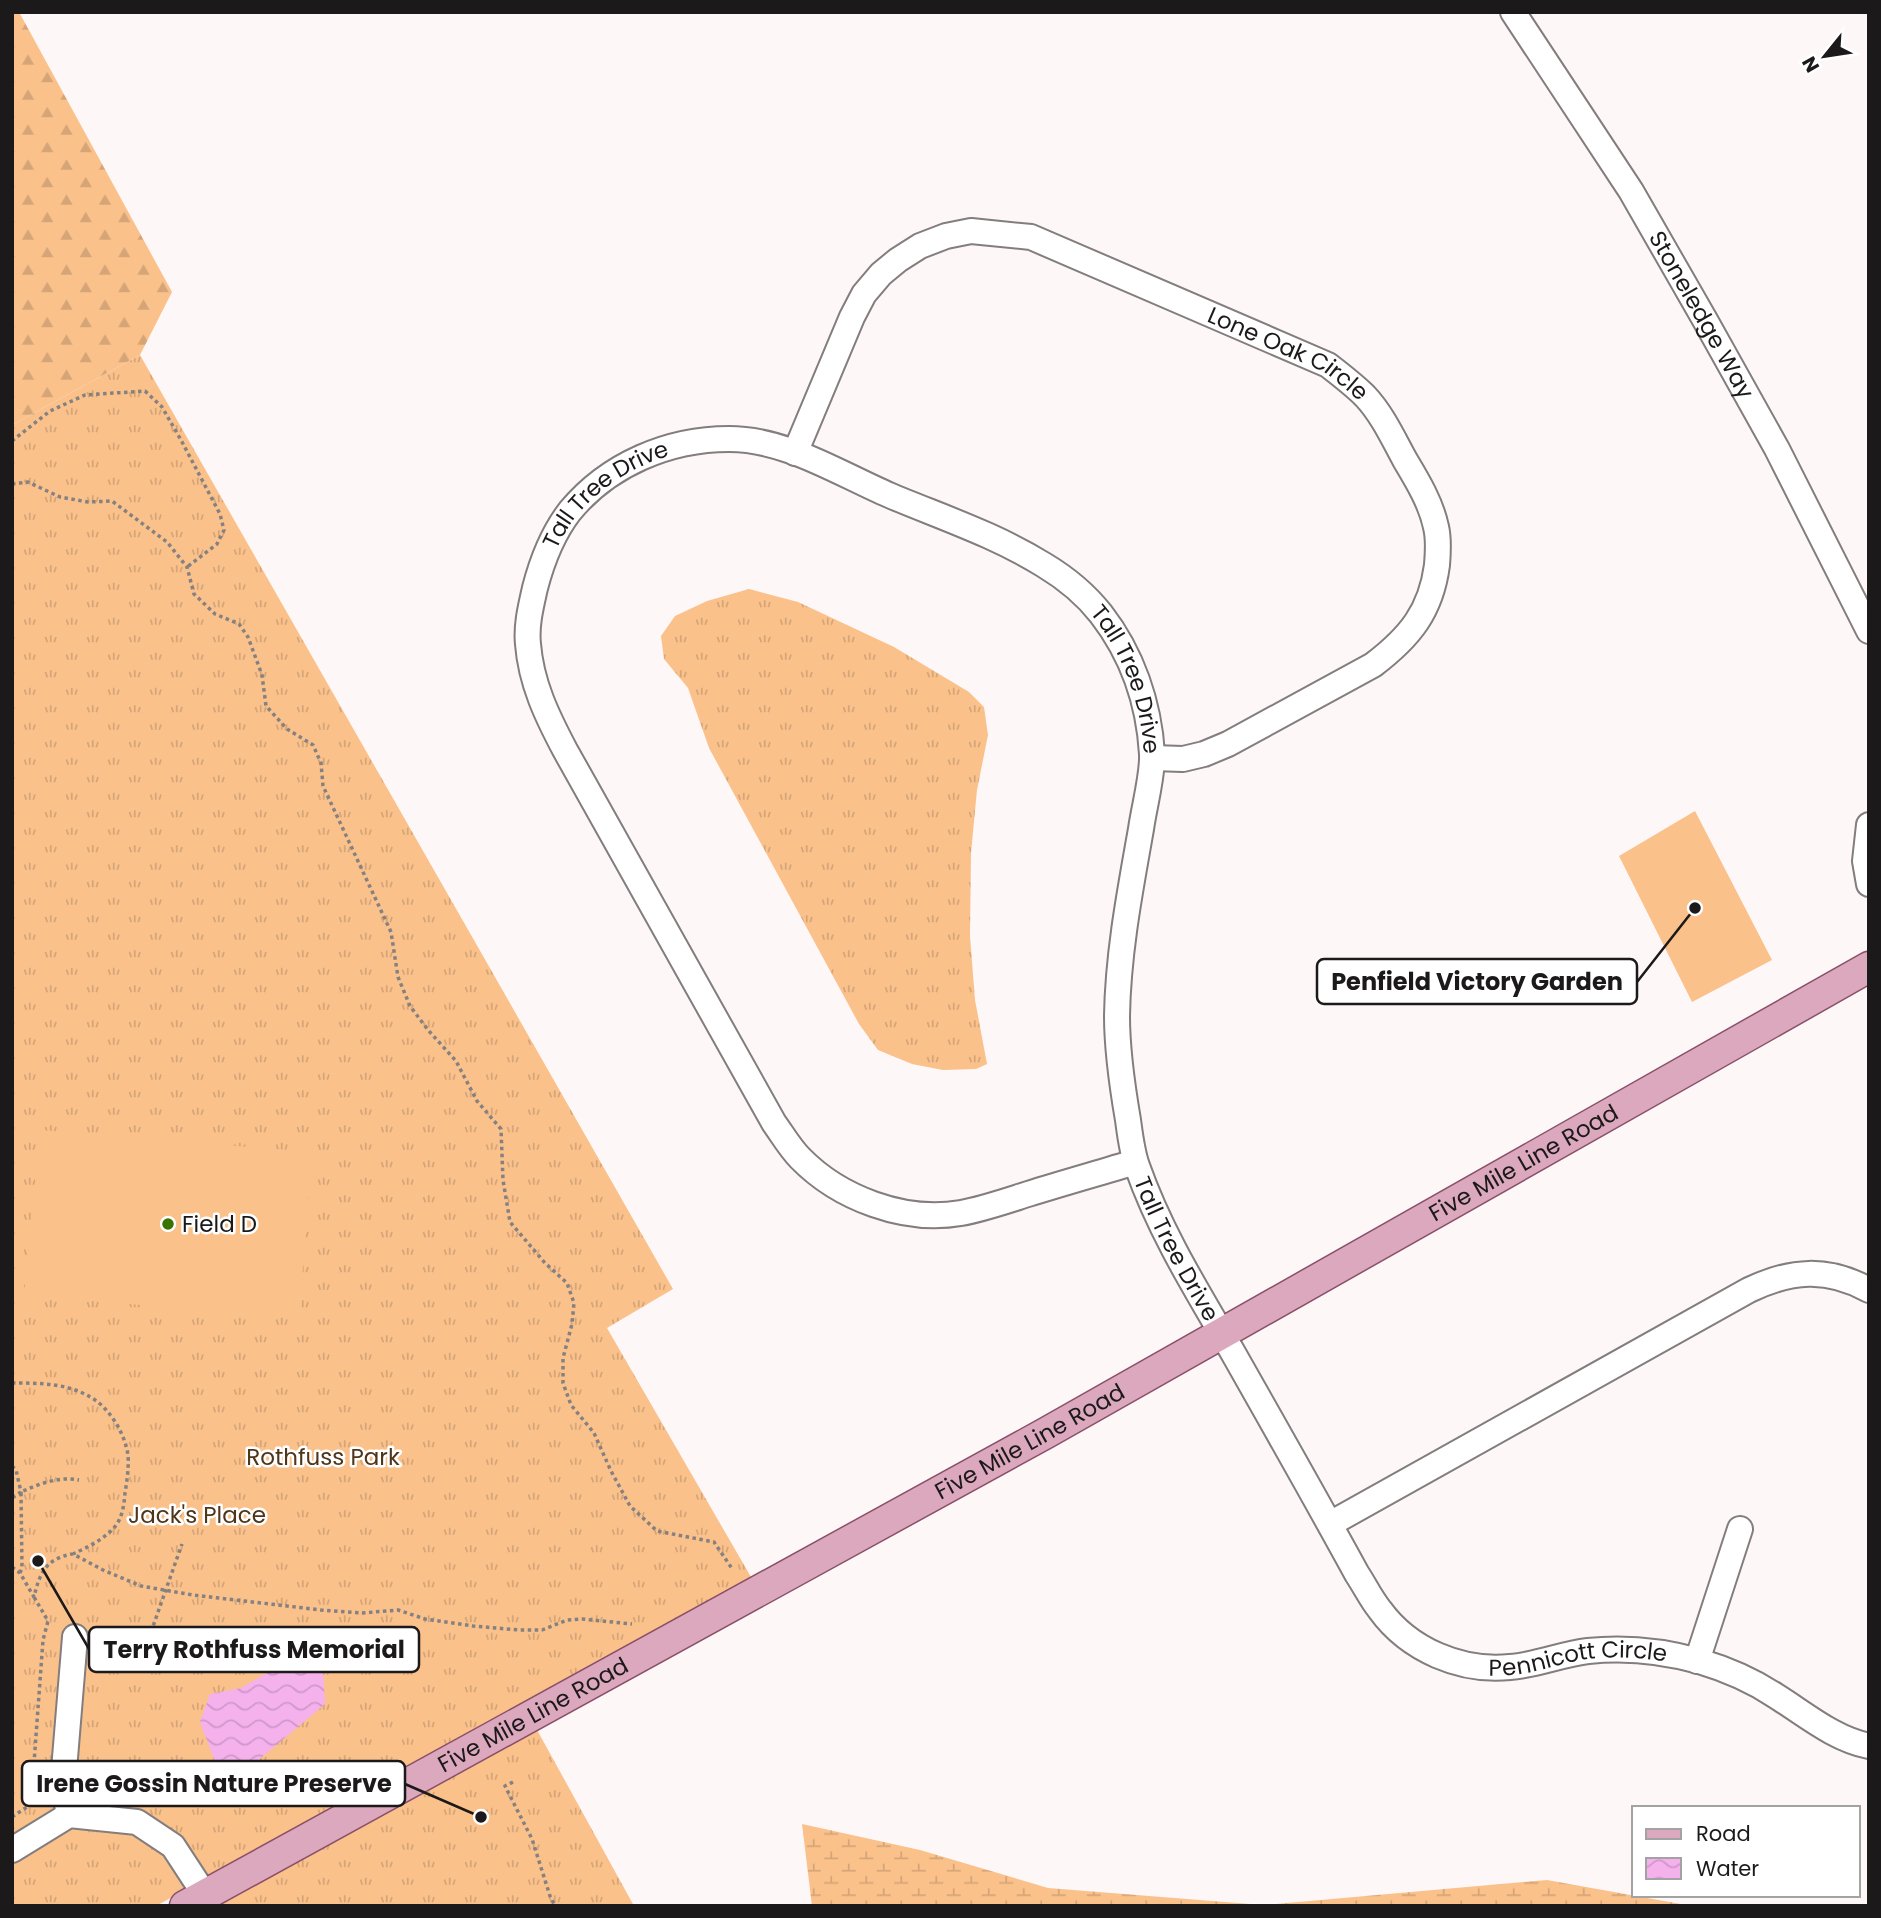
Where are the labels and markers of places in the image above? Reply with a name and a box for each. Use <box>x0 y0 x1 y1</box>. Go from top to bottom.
callout: Penfield Victory Garden <box>1317 959 1637 1004</box>
place label: Field D <box>182 1208 257 1240</box>
marker: Field D <box>160 1216 176 1232</box>
callout: Terry Rothfuss Memorial <box>89 1627 419 1672</box>
callout: Irene Gossin Nature Preserve <box>22 1761 405 1806</box>

